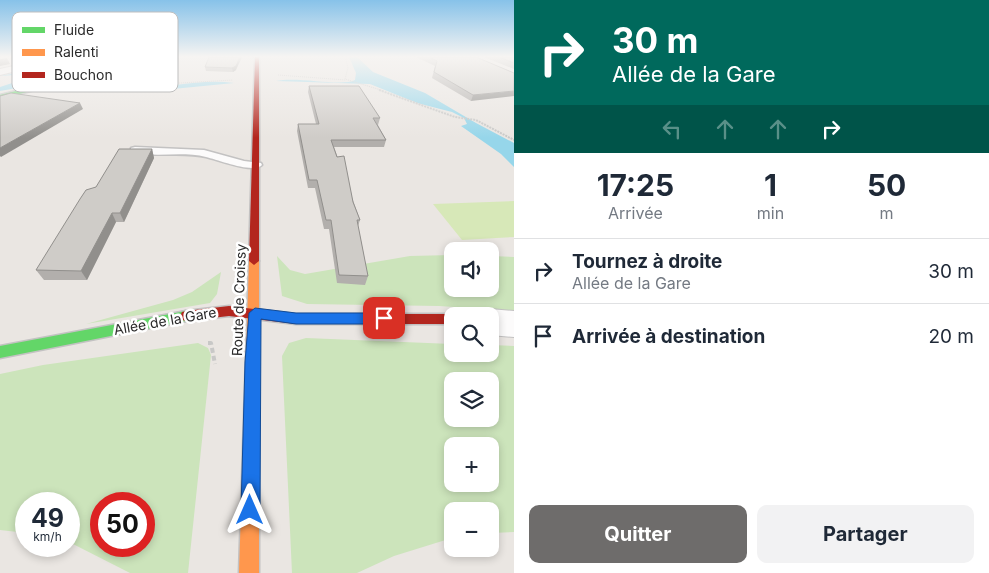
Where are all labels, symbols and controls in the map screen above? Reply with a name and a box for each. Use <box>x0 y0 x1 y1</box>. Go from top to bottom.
legend <box>12 12 178 92</box>
text: 30 m <box>612 19 698 61</box>
icon: right <box>529 20 594 85</box>
text: Fluide <box>54 21 94 38</box>
text: Ralenti <box>54 43 99 60</box>
text: Allée de la Gare <box>612 61 776 87</box>
text: Bouchon <box>54 66 113 83</box>
icon: left <box>658 115 686 143</box>
icon: ahead <box>711 115 739 143</box>
icon: ahead <box>764 115 792 143</box>
icon: right <box>817 115 845 143</box>
text: 17:25 <box>597 167 674 203</box>
text: 1 <box>764 167 777 203</box>
text: 50 <box>867 167 906 203</box>
text: Arrivée <box>608 203 663 223</box>
text: min <box>757 203 784 223</box>
text: m <box>880 203 894 223</box>
map controls <box>444 242 499 557</box>
button: sound <box>444 242 499 297</box>
street label: Route de Croissy <box>228 243 249 356</box>
text: Tournez à droite <box>572 250 722 273</box>
icon: right <box>529 257 557 285</box>
text: 30 m <box>928 260 974 283</box>
text: Allée de la Gare <box>572 273 691 293</box>
pin <box>363 297 405 339</box>
street label: Allée de la Gare <box>112 303 218 338</box>
icon: arrive <box>370 304 398 332</box>
button: search <box>444 307 499 362</box>
icon: arrive <box>529 322 557 350</box>
text: Arrivée à destination <box>572 325 765 348</box>
text: 20 m <box>928 325 974 348</box>
button: layers <box>444 372 499 427</box>
button: + <box>444 437 499 492</box>
position arrow <box>223 483 275 535</box>
speed limit sign: 50 <box>90 492 155 557</box>
button: − <box>444 502 499 557</box>
text: 49 <box>31 503 64 533</box>
button: Quitter <box>529 505 747 563</box>
button: Partager <box>757 505 974 563</box>
text: km/h <box>33 529 62 544</box>

